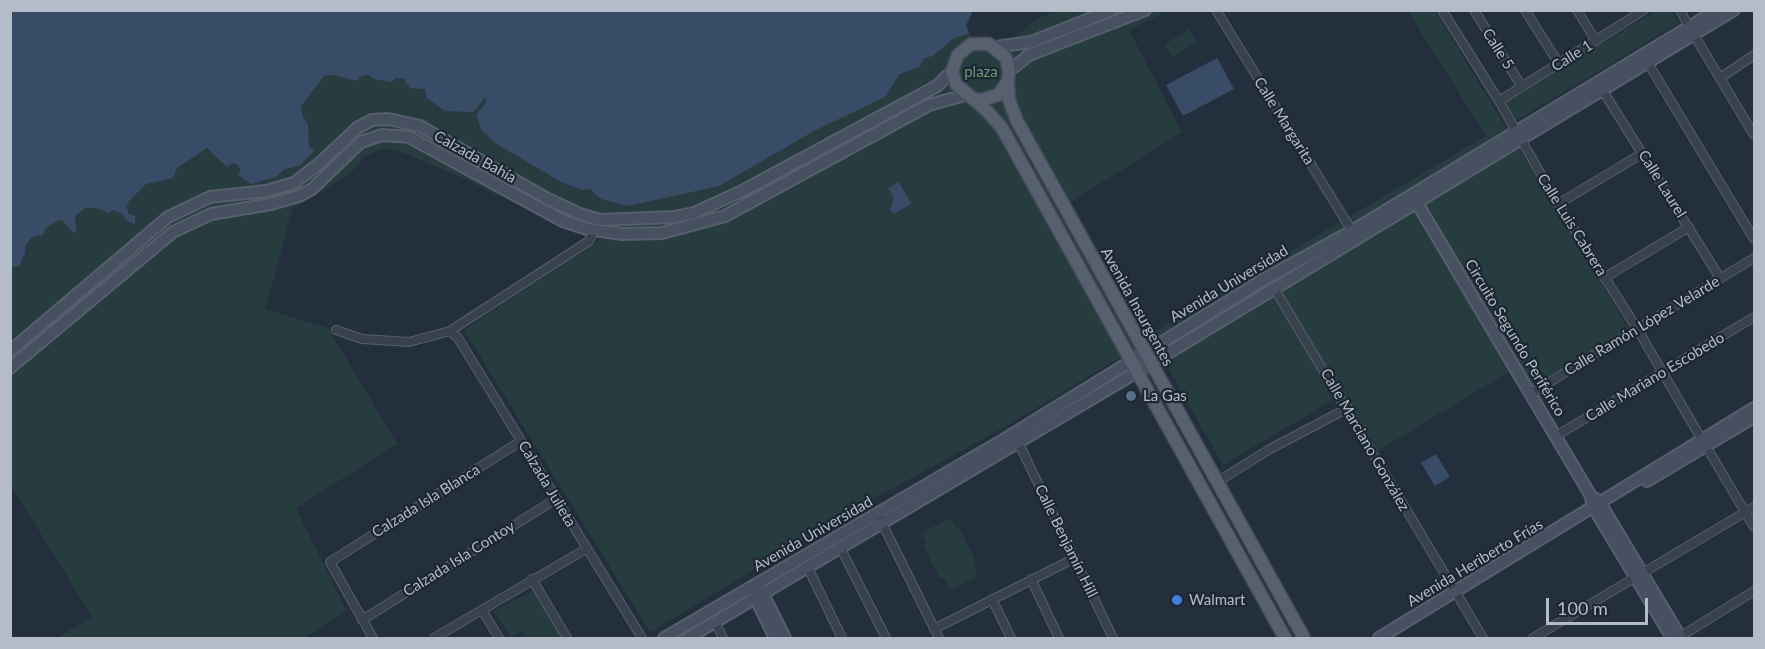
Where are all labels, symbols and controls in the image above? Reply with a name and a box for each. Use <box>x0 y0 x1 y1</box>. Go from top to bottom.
street label: Calle 5 <box>1478 25 1518 73</box>
street label: Calle 1 <box>1548 36 1596 76</box>
park label: plaza <box>964 63 998 81</box>
street label: Calle Margarita <box>1250 74 1318 168</box>
street label: Calzada Bahía <box>431 127 519 187</box>
street label: Calle Laurel <box>1634 147 1690 221</box>
street label: Calle Luis Cabrera <box>1533 170 1611 280</box>
street label: Avenida Universidad <box>1167 242 1291 326</box>
street label: Avenida Insurgentes <box>1097 245 1177 369</box>
street label: Circuito Segundo Periférico <box>1461 256 1569 420</box>
street label: Calle Ramón López Velarde <box>1561 272 1723 380</box>
street label: Calle Mariano Escobedo <box>1582 328 1728 426</box>
street label: Calle Marciano González <box>1317 365 1413 515</box>
place label: La Gas <box>1143 387 1187 405</box>
marker: La Gas <box>1124 389 1138 403</box>
street label: Calzada Julieta <box>514 438 580 530</box>
street label: Calzada Isla Blanca <box>369 461 483 541</box>
street label: Calle Benjamín Hill <box>1031 482 1101 600</box>
street label: Avenida Universidad <box>750 493 876 575</box>
street label: Avenida Heriberto Frías <box>1404 515 1546 611</box>
street label: Calzada Isla Contoy <box>400 517 518 601</box>
scale bar <box>1549 586 1651 624</box>
place label: Walmart <box>1189 591 1245 609</box>
marker: Walmart <box>1170 593 1184 607</box>
text: 100 m <box>1557 597 1608 619</box>

